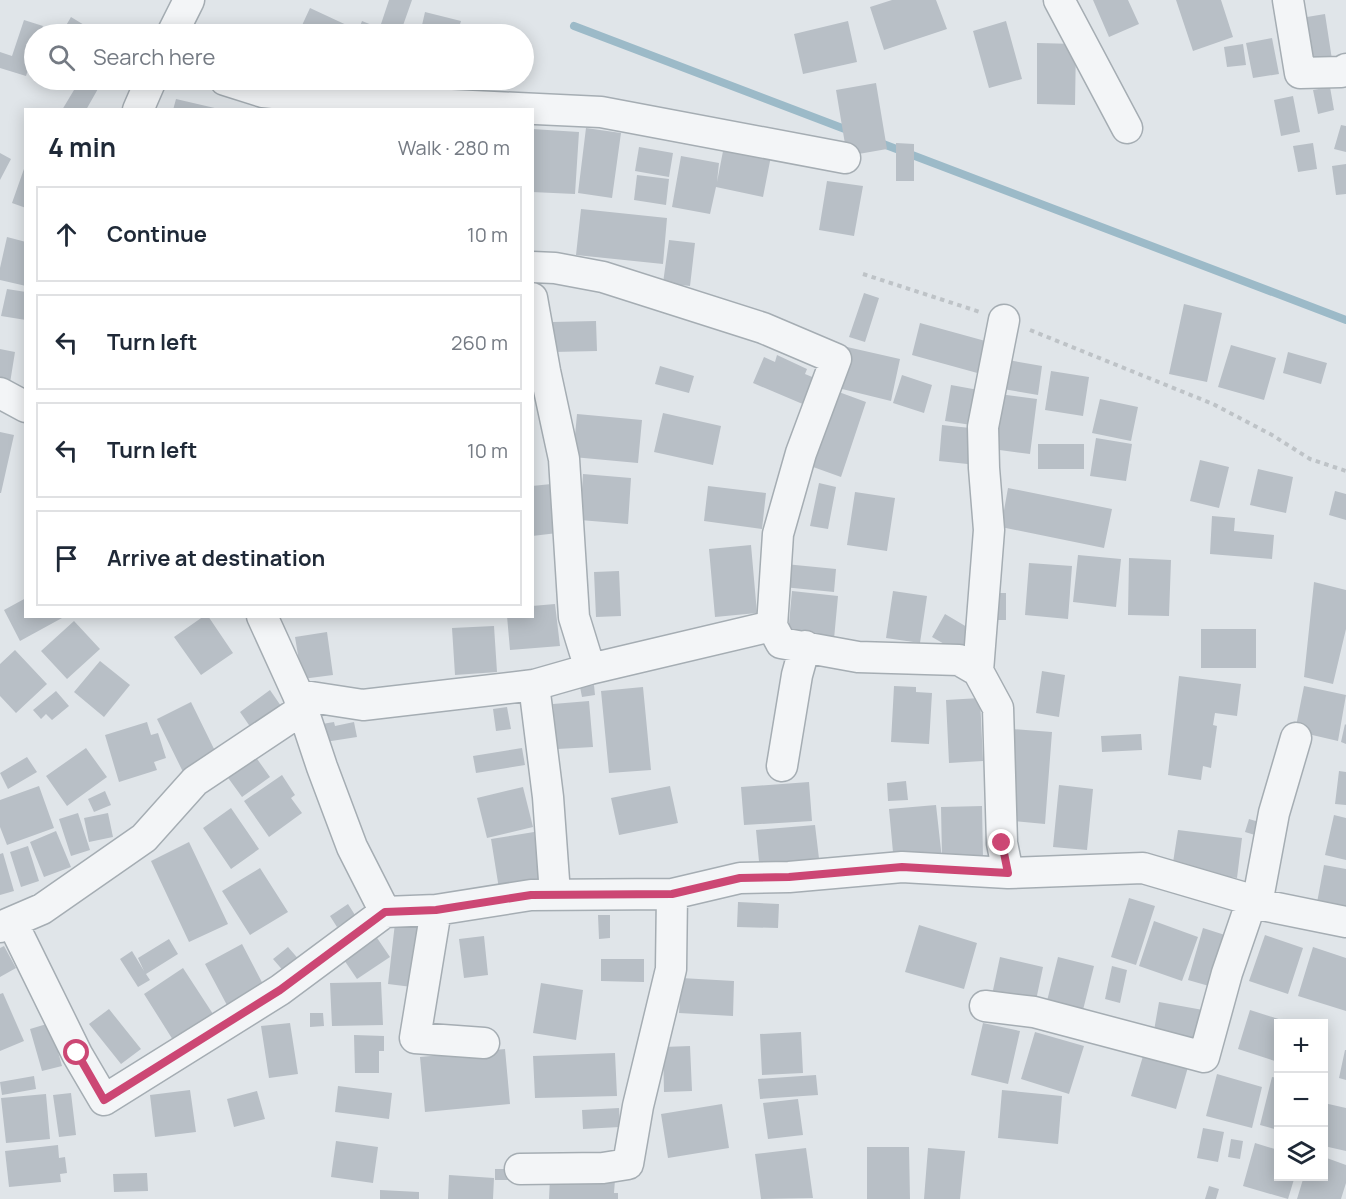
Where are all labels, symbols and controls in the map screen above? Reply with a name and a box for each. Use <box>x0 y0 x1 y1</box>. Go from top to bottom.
search box <box>24 24 534 90</box>
icon: search <box>45 41 78 74</box>
text: Search here <box>93 42 215 72</box>
text: 4 min <box>48 129 116 165</box>
text: Walk · 280 m <box>398 134 510 161</box>
icon: ahead <box>50 218 83 251</box>
text: Continue <box>107 219 207 249</box>
text: 10 m <box>467 221 508 248</box>
icon: left <box>50 326 83 359</box>
text: Turn left <box>107 327 197 357</box>
text: 260 m <box>451 329 508 356</box>
icon: left <box>50 434 83 467</box>
text: Turn left <box>107 435 197 465</box>
text: 10 m <box>467 437 508 464</box>
icon: arrive <box>50 542 83 575</box>
text: Arrive at destination <box>107 543 325 573</box>
route end <box>988 829 1014 855</box>
map controls <box>1274 1019 1328 1181</box>
button: + <box>1274 1019 1328 1073</box>
route start <box>63 1039 89 1065</box>
button: − <box>1274 1073 1328 1127</box>
button: layers <box>1274 1127 1328 1181</box>

